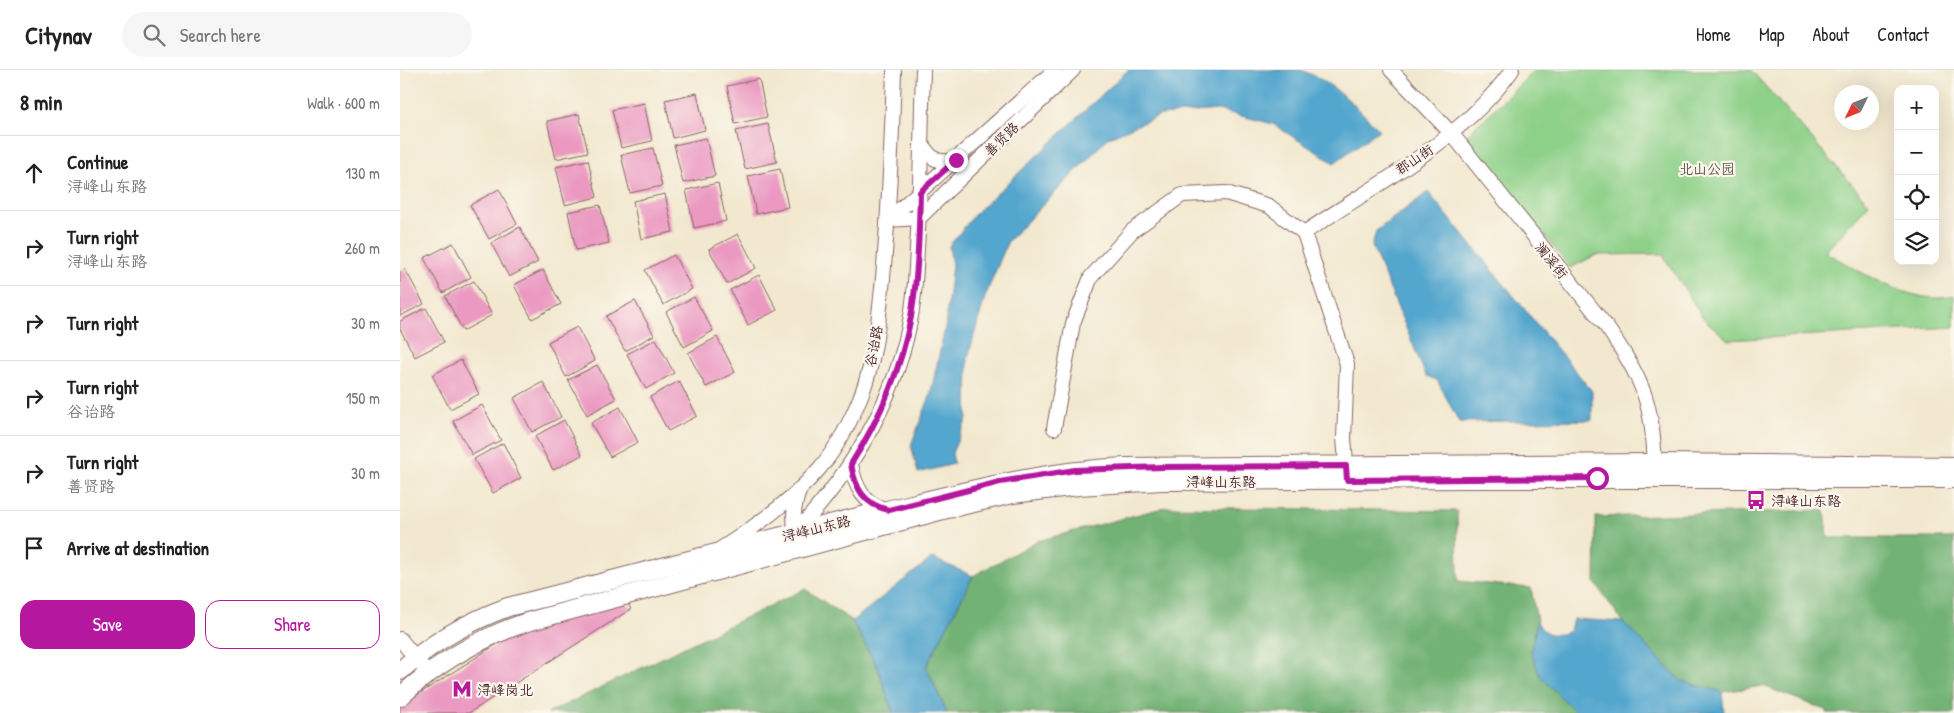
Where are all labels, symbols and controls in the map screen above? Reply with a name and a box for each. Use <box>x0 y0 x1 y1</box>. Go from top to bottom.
search box <box>122 12 472 57</box>
text: Citynav <box>25 19 92 51</box>
icon: search <box>140 21 168 49</box>
text: Search here <box>180 22 261 48</box>
text: Home <box>1696 22 1731 47</box>
text: Map <box>1759 22 1784 47</box>
text: About <box>1812 22 1849 47</box>
text: Contact <box>1877 22 1929 47</box>
north arrow <box>1834 85 1879 130</box>
map controls <box>1894 85 1939 265</box>
button: + <box>1894 85 1939 130</box>
text: 8 min <box>20 88 62 117</box>
text: Walk · 600 m <box>307 92 380 114</box>
street label: 善贤路 <box>979 118 1023 160</box>
button: − <box>1894 130 1939 175</box>
street label: 郡山街 <box>1391 139 1437 179</box>
text: Continue <box>67 149 128 175</box>
route end <box>945 149 968 172</box>
icon: ahead <box>20 159 48 187</box>
park label: 北山公园 <box>1679 159 1735 178</box>
text: 130 m <box>345 162 380 184</box>
text: 浔峰山东路 <box>67 175 147 197</box>
button: locate <box>1894 175 1939 220</box>
button: layers <box>1894 220 1939 265</box>
text: Turn right <box>67 224 138 250</box>
icon: right <box>20 234 48 262</box>
text: 260 m <box>344 237 380 259</box>
street label: 澜溪街 <box>1531 238 1573 282</box>
text: 浔峰山东路 <box>67 250 147 272</box>
icon: right <box>20 309 48 337</box>
text: Turn right <box>67 310 138 336</box>
text: 30 m <box>351 312 380 334</box>
street label: 谷诒路 <box>860 324 886 368</box>
text: Turn right <box>67 374 138 400</box>
icon: right <box>20 384 48 412</box>
text: 150 m <box>346 387 380 409</box>
text: 谷诒路 <box>67 400 115 422</box>
text: Turn right <box>67 449 138 475</box>
icon: right <box>20 459 48 487</box>
text: 30 m <box>351 462 380 484</box>
route start <box>1586 467 1609 490</box>
street label: 浔峰山东路 <box>1186 472 1256 491</box>
text: 善贤路 <box>67 475 115 497</box>
bus stop icon: 浔峰山东路 <box>1745 489 1767 511</box>
place label: 浔峰山东路 <box>1771 491 1841 510</box>
street label: 浔峰山东路 <box>780 510 852 546</box>
icon: arrive <box>20 534 48 562</box>
text: Arrive at destination <box>67 535 209 561</box>
button: Save <box>20 600 195 649</box>
button: Share <box>205 600 380 649</box>
metro station icon: 浔峰岗北 <box>451 678 473 700</box>
place label: 浔峰岗北 <box>477 680 533 699</box>

